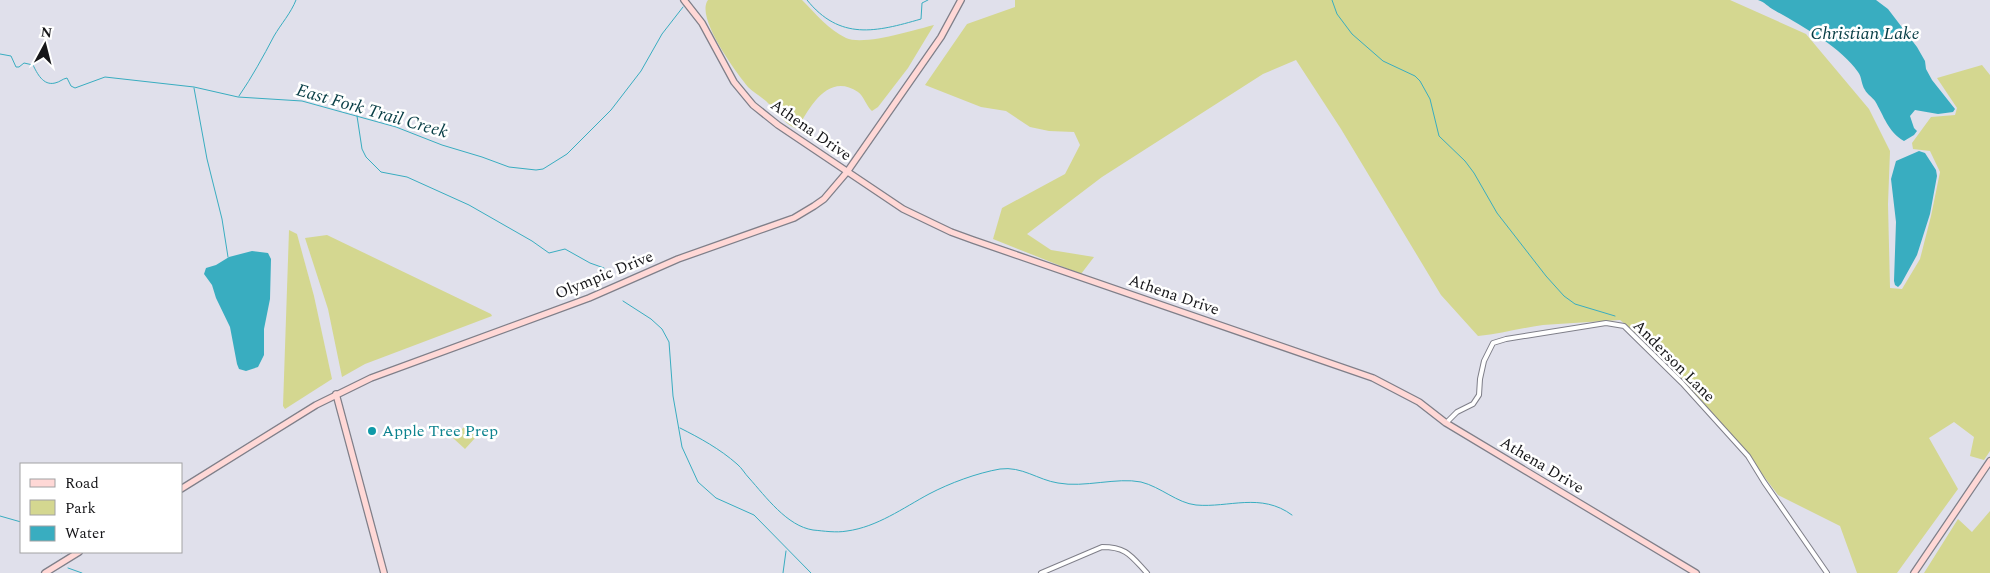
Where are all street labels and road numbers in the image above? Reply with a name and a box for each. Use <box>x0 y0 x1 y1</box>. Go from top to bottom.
street label: Athena Drive <box>765 93 857 167</box>
street label: Olympic Drive <box>551 244 657 306</box>
street label: Athena Drive <box>1125 268 1223 322</box>
street label: Anderson Lane <box>1627 314 1721 408</box>
street label: Athena Drive <box>1495 430 1589 500</box>

